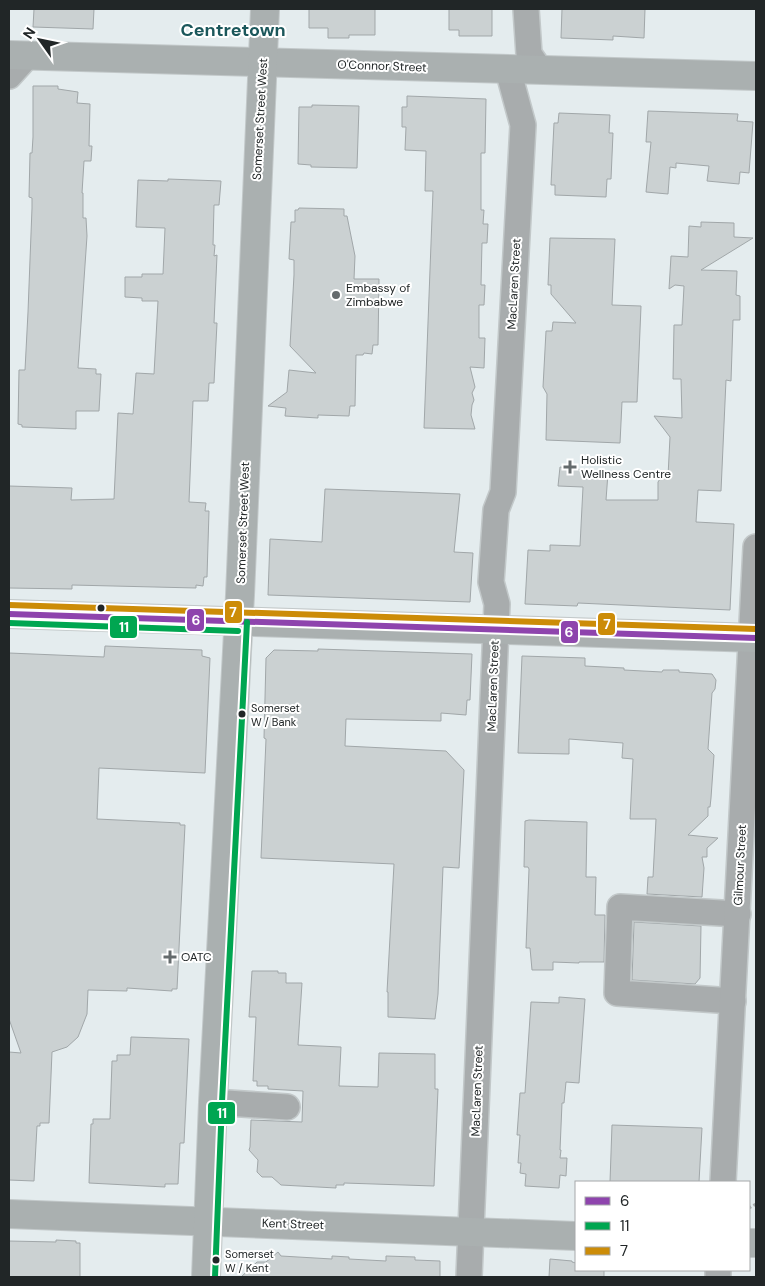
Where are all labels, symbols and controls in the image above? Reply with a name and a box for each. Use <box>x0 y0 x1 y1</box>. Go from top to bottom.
north arrow <box>15 15 65 65</box>
district label: Centretown <box>180 18 286 42</box>
text: N <box>19 24 39 42</box>
street label: O'Connor Street <box>337 56 427 76</box>
street label: Somerset Street West <box>249 57 271 180</box>
street label: MacLaren Street <box>504 238 524 330</box>
place label: Embassy of Zimbabwe <box>346 280 410 310</box>
marker: Embassy of Zimbabwe <box>330 289 342 301</box>
place label: Holistic Wellness Centre <box>581 452 671 482</box>
marker: Holistic Wellness Centre <box>563 460 577 474</box>
street label: Somerset Street West <box>233 461 253 584</box>
line badge: 7 <box>224 600 243 624</box>
unlabelled marker <box>96 603 106 613</box>
text: 7 <box>229 603 237 621</box>
line badge: 6 <box>186 608 205 632</box>
text: 6 <box>192 611 201 629</box>
line badge: 7 <box>597 612 616 636</box>
line badge: 11 <box>109 615 138 639</box>
text: 7 <box>603 615 611 633</box>
text: 11 <box>119 618 129 636</box>
line badge: 6 <box>560 620 579 644</box>
text: 6 <box>565 623 574 641</box>
street label: MacLaren Street <box>483 640 503 732</box>
place label: Somerset W / Bank <box>251 701 300 729</box>
marker: Somerset W / Bank <box>237 709 247 719</box>
street label: Gilmour Street <box>730 824 750 906</box>
place label: OATC <box>181 949 212 965</box>
marker: OATC <box>163 950 177 964</box>
street label: MacLaren Street <box>467 1045 487 1137</box>
line badge: 11 <box>207 1101 236 1125</box>
text: 11 <box>217 1104 227 1122</box>
legend <box>575 1181 750 1271</box>
text: 6 <box>620 1191 629 1211</box>
street label: Kent Street <box>262 1215 325 1233</box>
text: 11 <box>620 1216 629 1236</box>
text: 7 <box>620 1241 628 1261</box>
place label: Somerset W / Kent <box>225 1247 274 1275</box>
marker: Somerset W / Kent <box>211 1255 221 1265</box>

